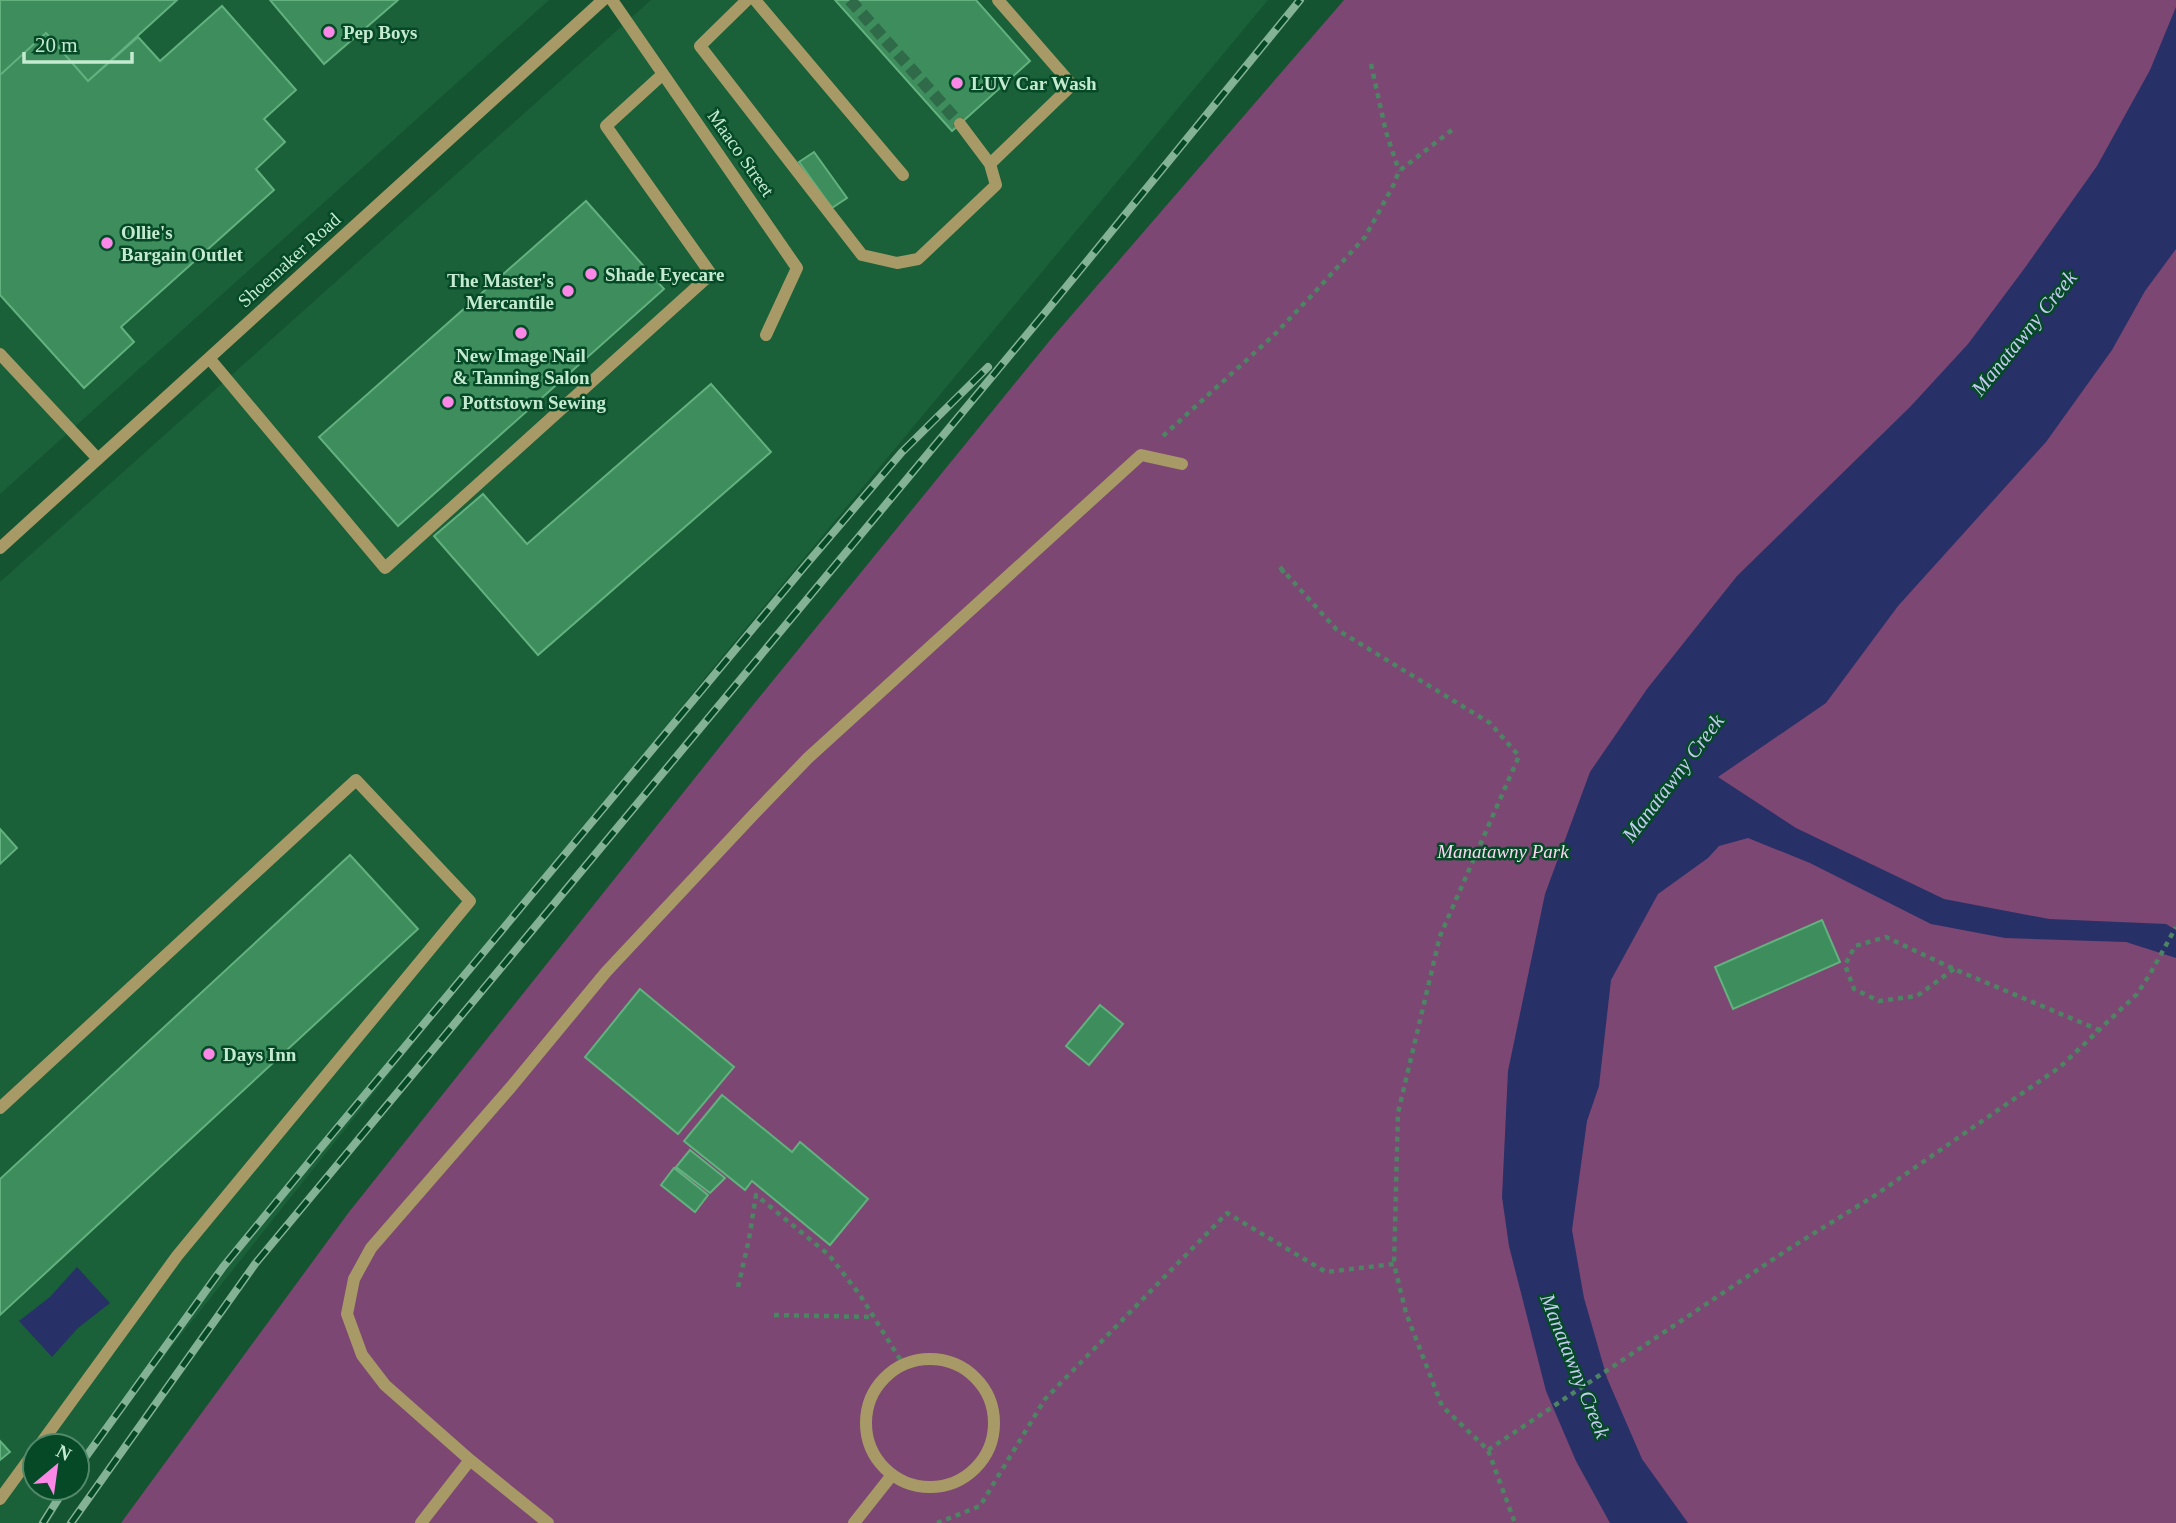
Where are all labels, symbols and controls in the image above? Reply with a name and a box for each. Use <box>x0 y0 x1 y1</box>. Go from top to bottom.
scale bar <box>24 21 133 65</box>
place label: Pep Boys <box>343 22 417 43</box>
marker: Pep Boys <box>321 24 337 40</box>
text: 20 m <box>35 33 78 57</box>
place label: LUV Car Wash <box>971 73 1097 94</box>
marker: LUV Car Wash <box>949 75 965 91</box>
street label: Maaco Street <box>704 106 779 201</box>
street label: Shoemaker Road <box>234 208 345 311</box>
place label: Ollie's Bargain Outlet <box>121 222 244 265</box>
marker: Ollie's Bargain Outlet <box>99 235 115 251</box>
place label: Shade Eyecare <box>605 264 724 285</box>
water label: Manatawny Creek <box>1966 265 2082 401</box>
marker: Shade Eyecare <box>583 266 599 282</box>
place label: The Master's Mercantile <box>447 270 554 313</box>
marker: The Master's Mercantile <box>560 283 576 299</box>
marker: New Image Nail & Tanning Salon <box>513 325 529 341</box>
place label: New Image Nail & Tanning Salon <box>452 345 590 388</box>
place label: Pottstown Sewing <box>462 392 607 413</box>
marker: Pottstown Sewing <box>440 394 456 410</box>
water label: Manatawny Creek <box>1617 709 1729 847</box>
park label: Manatawny Park <box>1436 841 1569 862</box>
place label: Days Inn <box>223 1044 297 1065</box>
marker: Days Inn <box>201 1046 217 1062</box>
water label: Manatawny Creek <box>1535 1289 1615 1442</box>
north arrow <box>21 1432 91 1502</box>
text: N <box>53 1440 75 1465</box>

